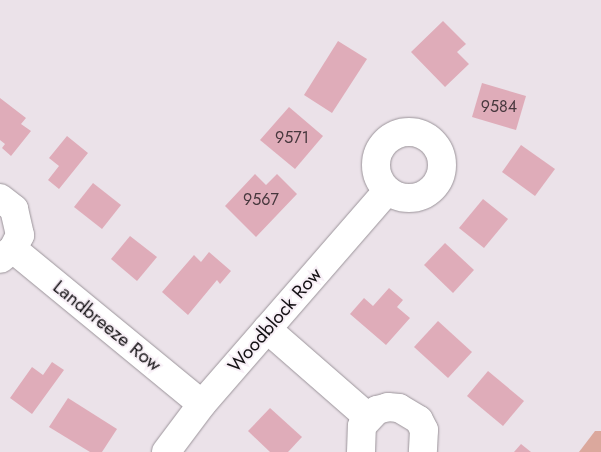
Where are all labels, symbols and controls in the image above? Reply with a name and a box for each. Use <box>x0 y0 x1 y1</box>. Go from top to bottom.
house number: 9584 <box>481 97 517 117</box>
house number: 9571 <box>275 128 309 148</box>
house number: 9567 <box>243 190 279 210</box>
street label: Woodblock Row <box>223 263 327 377</box>
street label: Landbreeze Row <box>48 275 166 377</box>

